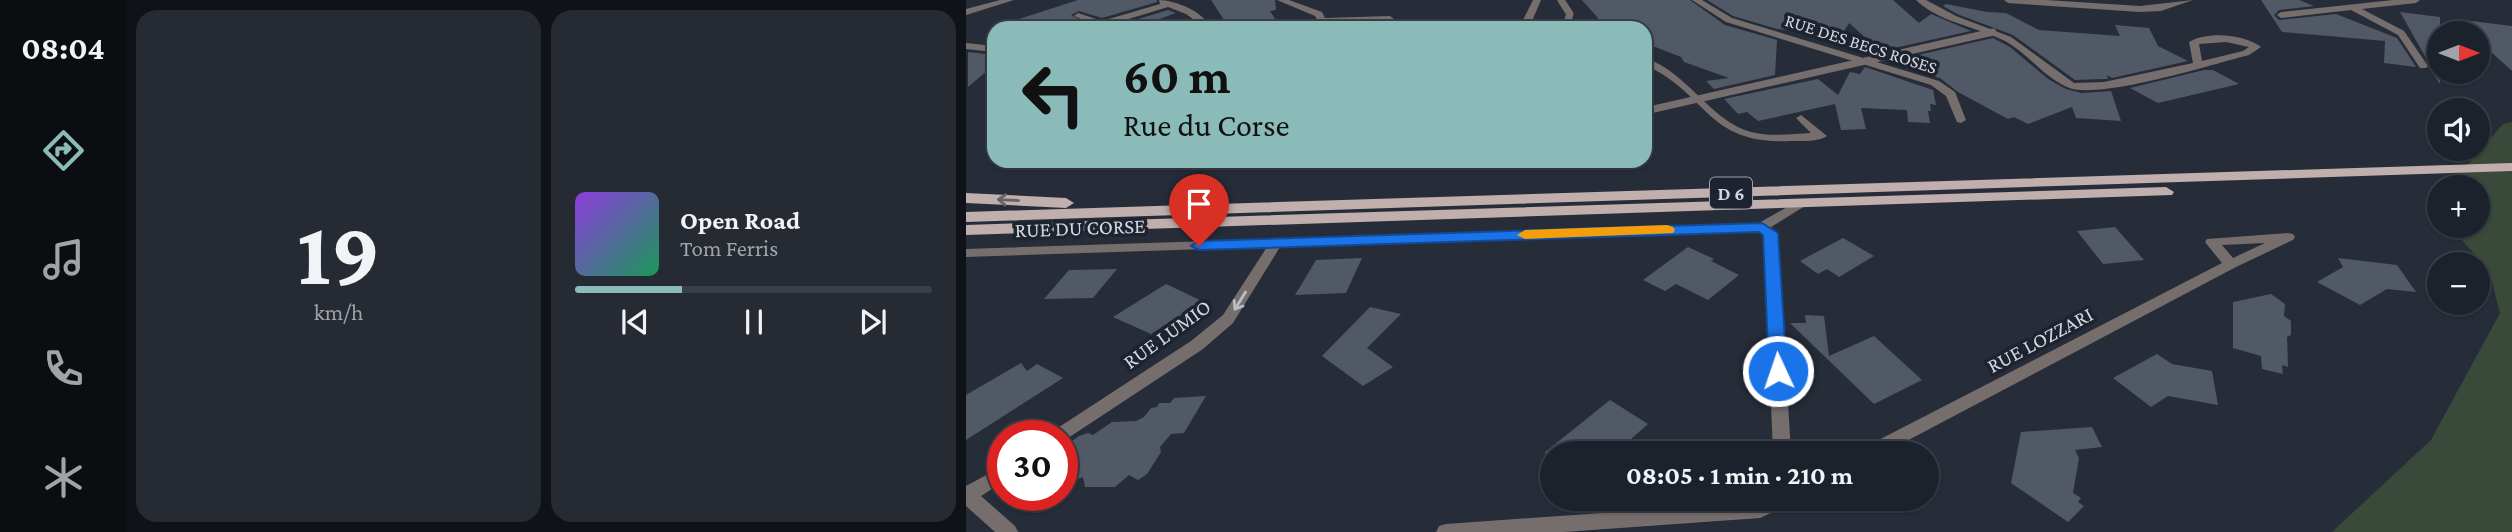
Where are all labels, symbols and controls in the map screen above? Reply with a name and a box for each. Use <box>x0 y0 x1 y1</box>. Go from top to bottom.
street label: RUE DES BECS ROSES <box>1783 10 1939 78</box>
north arrow <box>2427 21 2490 84</box>
map controls <box>2427 21 2490 315</box>
text: 08:04 <box>21 30 105 66</box>
icon: left <box>1008 49 1099 140</box>
text: 60 m <box>1123 49 1230 104</box>
button: sound <box>2427 98 2490 161</box>
text: Rue du Corse <box>1123 107 1290 143</box>
icon: directions <box>39 126 88 175</box>
pin <box>1169 174 1229 246</box>
button: + <box>2427 175 2490 238</box>
road number: D 6 <box>1710 178 1752 209</box>
icon: arrive <box>1180 185 1218 223</box>
one-way arrow <box>997 194 1020 207</box>
text: 19 <box>297 202 380 304</box>
text: Open Road <box>680 206 800 235</box>
street label: RUE DU CORSE <box>1014 214 1146 242</box>
icon: music <box>39 235 88 284</box>
text: Tom Ferris <box>680 235 778 261</box>
button: − <box>2427 252 2490 315</box>
one-way arrow <box>1232 291 1247 310</box>
street label: RUE LUMIO <box>1119 294 1215 374</box>
text: km/h <box>314 299 363 325</box>
street label: RUE LOZZARI <box>1983 302 2097 378</box>
icon: previous <box>616 303 654 341</box>
icon: pause <box>735 303 773 341</box>
icon: next <box>854 303 892 341</box>
position arrow <box>1741 334 1815 408</box>
icon: phone <box>39 344 88 393</box>
speed limit sign: 30 <box>987 420 1078 511</box>
icon: climate <box>39 453 88 502</box>
text: 08:05 · 1 min · 210 m <box>1626 461 1853 490</box>

